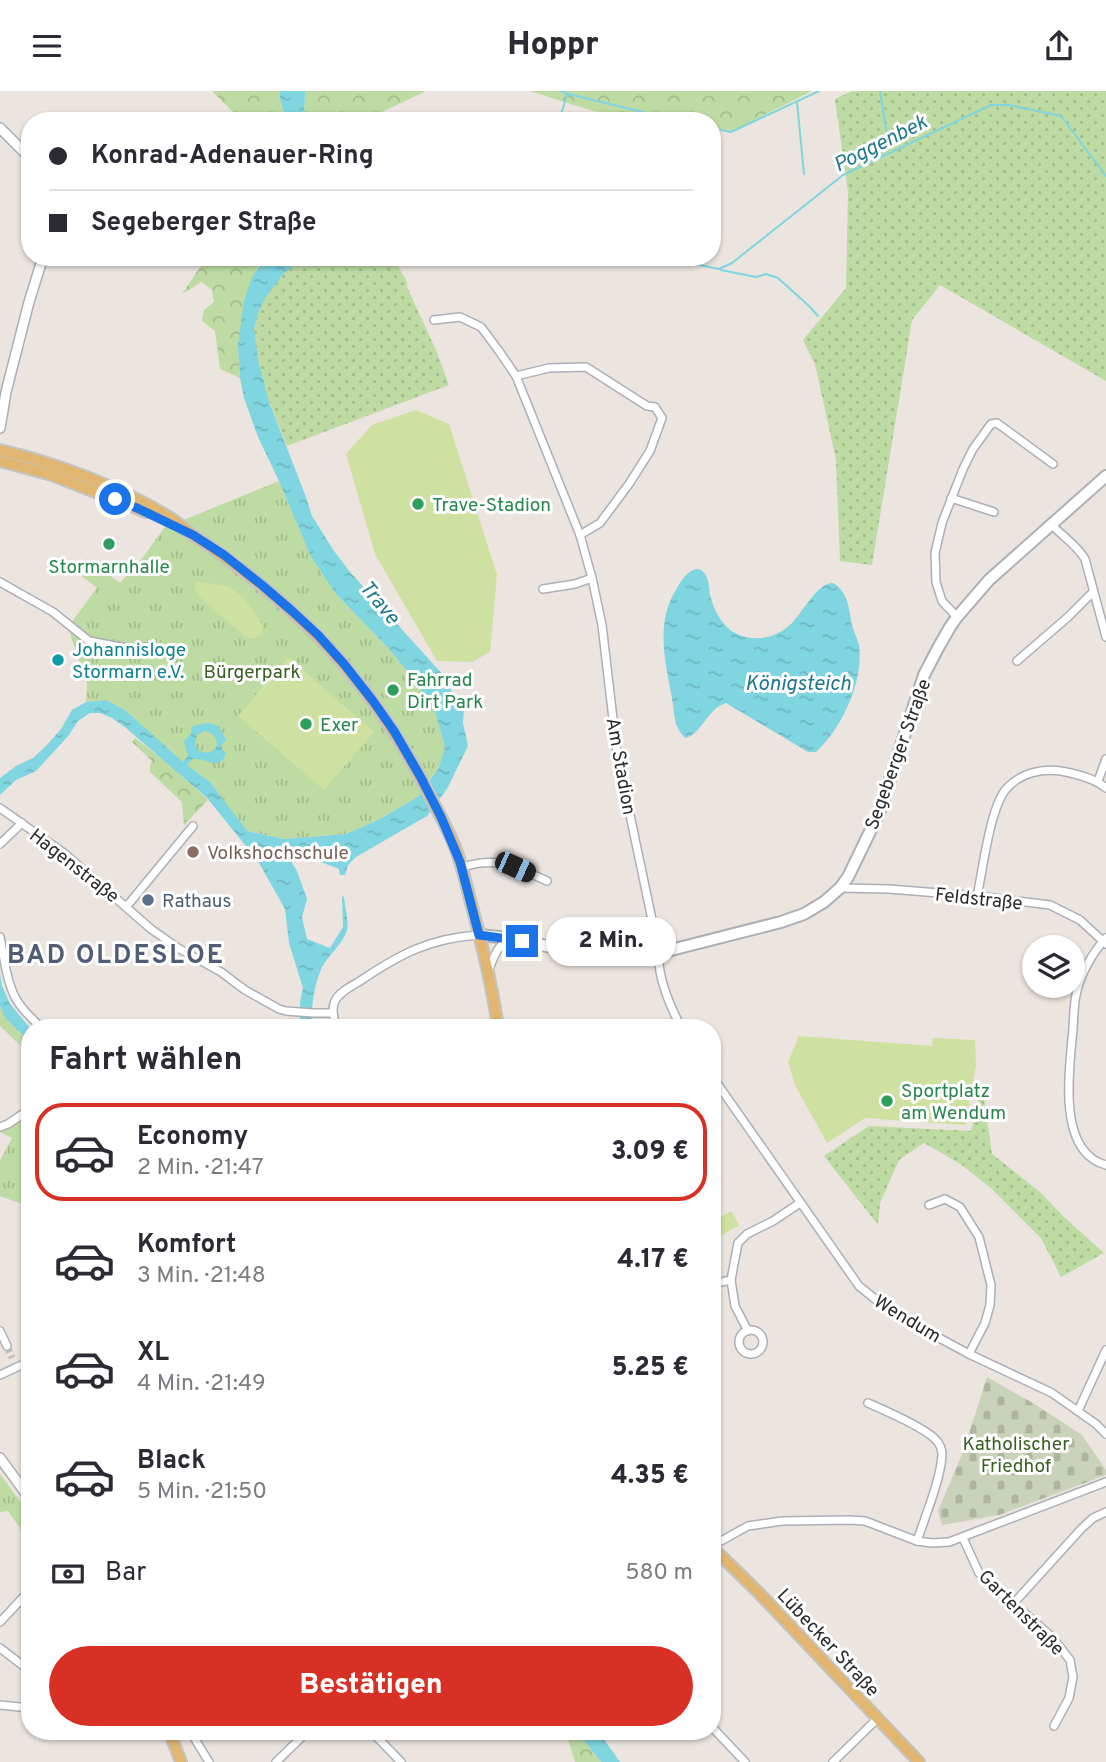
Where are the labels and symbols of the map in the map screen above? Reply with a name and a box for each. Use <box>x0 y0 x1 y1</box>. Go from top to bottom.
water label: Poggenbek <box>829 109 932 179</box>
route start <box>99 483 131 515</box>
place label: Trave-Stadion <box>432 494 551 518</box>
marker: Trave-Stadion <box>410 496 426 512</box>
marker: Stormarnhalle <box>101 536 117 552</box>
place label: Stormarnhalle <box>48 556 170 580</box>
water label: Trave <box>353 575 406 631</box>
place label: Johannisloge Stormarn e.V. <box>72 639 186 685</box>
marker: Johannisloge Stormarn e.V. <box>50 652 66 668</box>
park label: Bürgerpark <box>203 661 301 685</box>
place label: Fahrrad Dirt Park <box>407 669 483 715</box>
water label: Königsteich <box>745 671 852 698</box>
street label: Segeberger Straße <box>860 676 937 833</box>
marker: Fahrrad Dirt Park <box>385 682 401 698</box>
place label: Exer <box>320 714 359 738</box>
marker: Exer <box>298 716 314 732</box>
street label: Am Stadion <box>600 716 640 817</box>
street label: Hagenstraße <box>24 824 124 909</box>
place label: Volkshochschule <box>207 842 349 866</box>
marker: Volkshochschule <box>185 844 201 860</box>
car <box>492 849 539 885</box>
street label: Feldstraße <box>934 883 1024 917</box>
place label: Rathaus <box>162 890 231 914</box>
marker: Rathaus <box>140 892 156 908</box>
callout: 2 Min. <box>546 917 676 965</box>
route end <box>506 925 538 957</box>
district label: BAD OLDESLOE <box>7 940 225 973</box>
place label: Sportplatz am Wendum <box>901 1080 1006 1126</box>
marker: Sportplatz am Wendum <box>879 1093 895 1109</box>
street label: Wendum <box>869 1290 945 1349</box>
park label: Katholischer Friedhof <box>962 1433 1070 1479</box>
street label: Gartenstraße <box>973 1565 1069 1661</box>
street label: Lübecker Straße <box>771 1584 884 1703</box>

